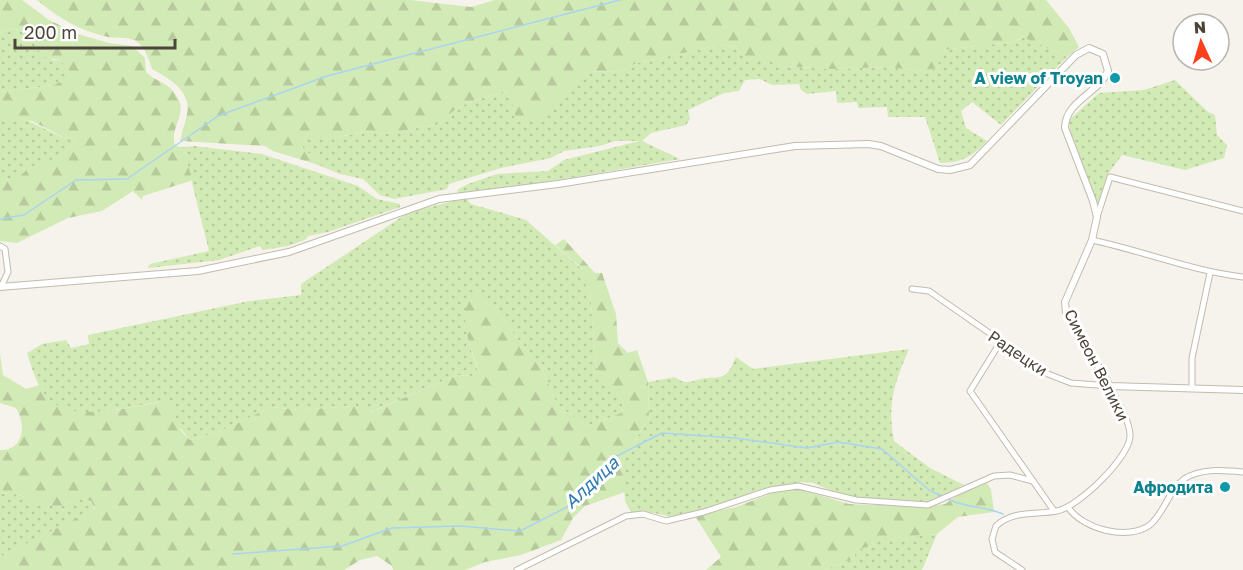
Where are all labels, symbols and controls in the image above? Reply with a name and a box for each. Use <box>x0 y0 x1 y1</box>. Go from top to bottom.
scale bar <box>15 12 176 50</box>
north arrow <box>1171 12 1231 72</box>
text: N <box>1193 17 1207 37</box>
text: 200 m <box>24 21 77 43</box>
place label: A view of Troyan <box>975 68 1103 88</box>
marker: A view of Troyan <box>1108 71 1122 85</box>
street label: Симеон Велики <box>1060 306 1134 424</box>
street label: Радецки <box>984 326 1052 380</box>
water label: Алдица <box>559 451 623 513</box>
place label: Афродита <box>1133 477 1213 497</box>
marker: Афродита <box>1218 480 1232 494</box>

